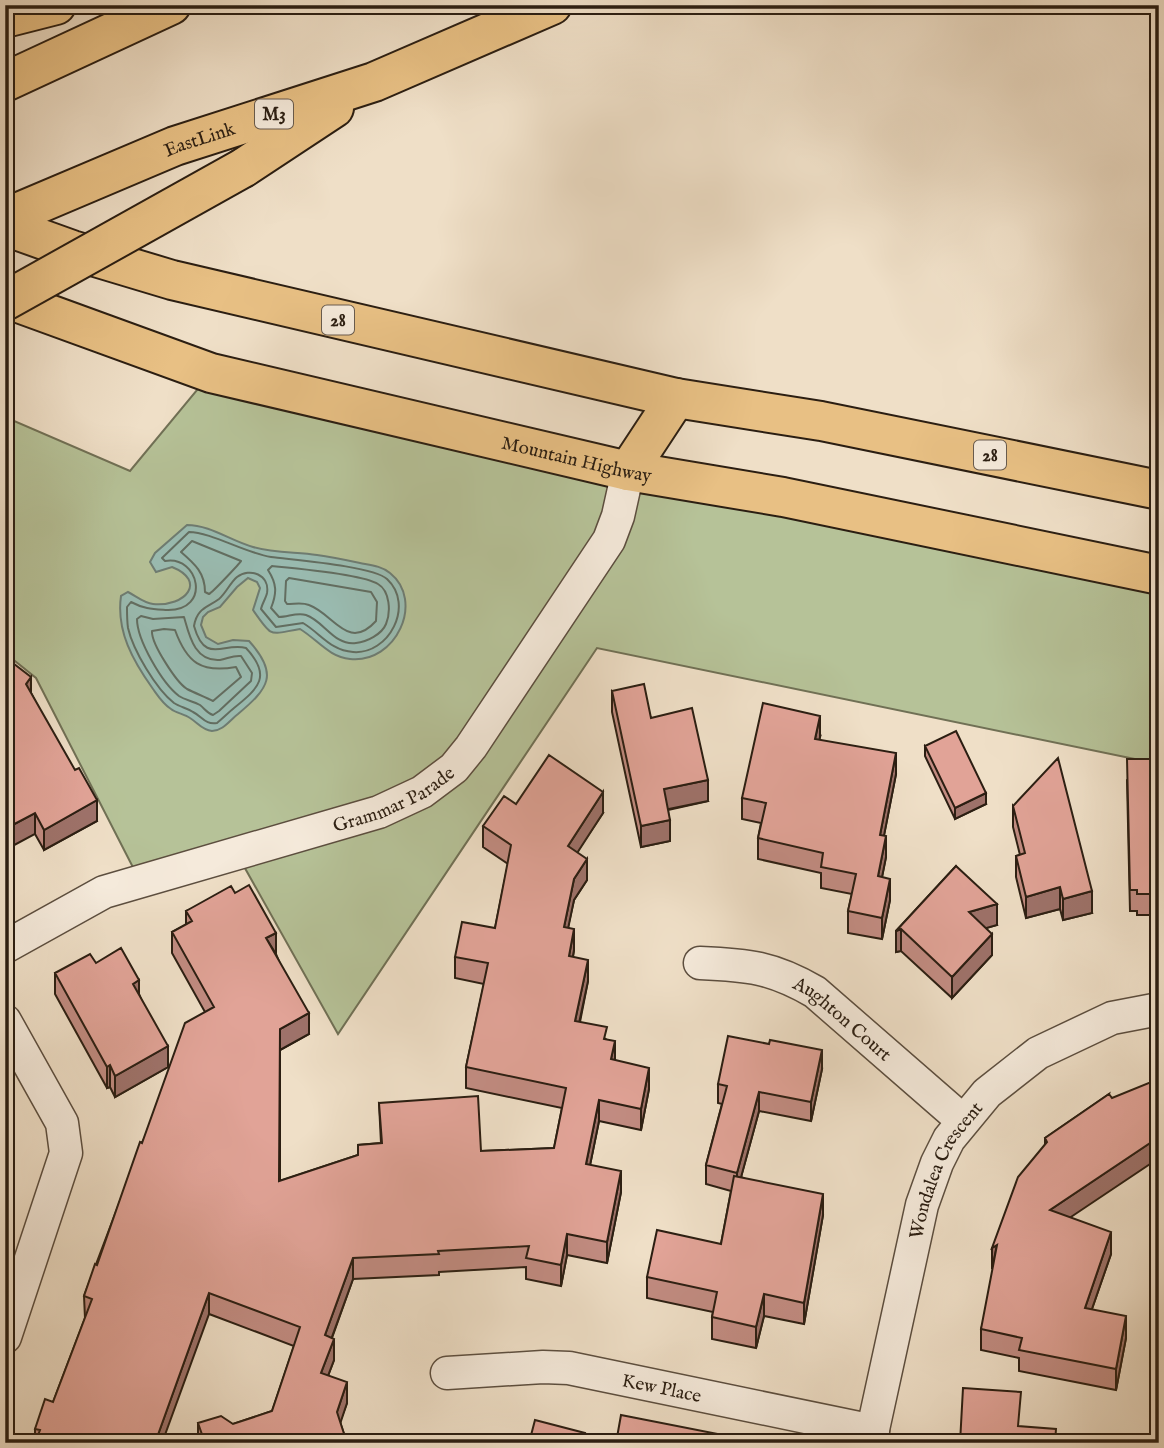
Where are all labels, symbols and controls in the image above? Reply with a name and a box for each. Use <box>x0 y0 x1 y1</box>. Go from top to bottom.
road number: M3 <box>255 100 293 128</box>
street label: EastLink <box>161 117 239 163</box>
road number: 28 <box>322 306 354 334</box>
street label: Mountain Highway <box>499 432 654 489</box>
road number: 28 <box>974 440 1006 470</box>
street label: Grammar Parade <box>330 762 460 839</box>
street label: Aughton Court <box>788 972 896 1067</box>
street label: Wondalea Crescent <box>905 1097 989 1242</box>
street label: Kew Place <box>620 1369 703 1409</box>

